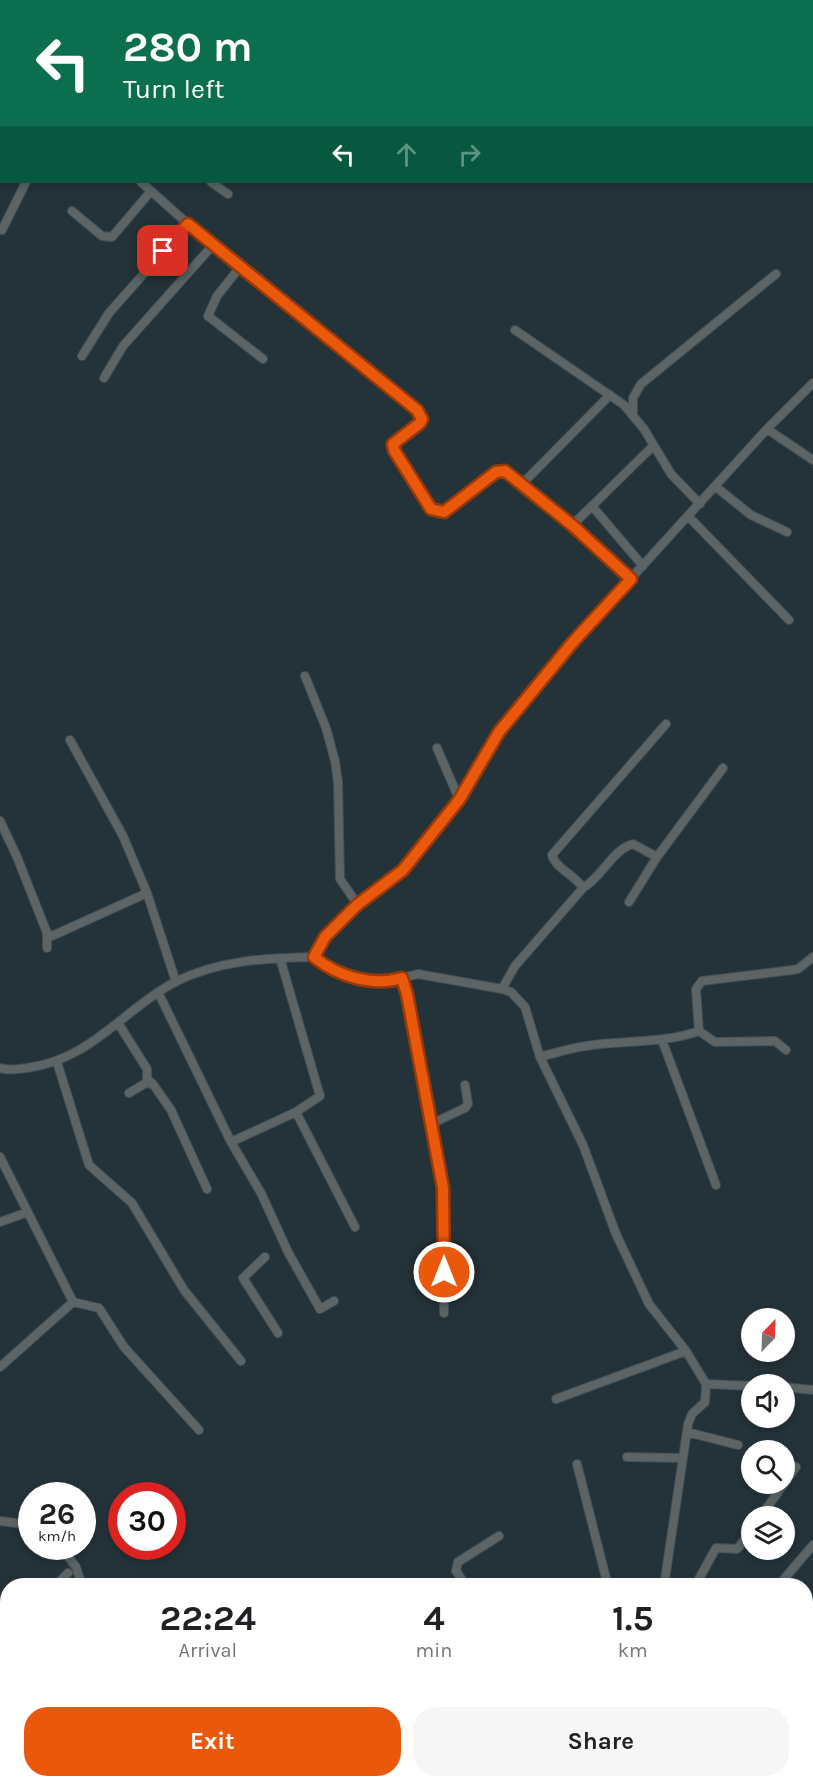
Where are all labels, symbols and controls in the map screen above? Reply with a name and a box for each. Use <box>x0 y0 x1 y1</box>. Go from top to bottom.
text: 280 m <box>123 22 253 72</box>
icon: left <box>24 24 102 102</box>
text: Turn left <box>123 73 224 105</box>
icon: left <box>327 138 360 171</box>
icon: ahead <box>390 138 423 171</box>
icon: right <box>453 138 486 171</box>
pin <box>137 225 188 276</box>
icon: arrive <box>146 234 179 267</box>
position arrow <box>412 1240 476 1304</box>
north arrow <box>741 1308 795 1362</box>
map controls <box>741 1308 795 1560</box>
button: sound <box>741 1374 795 1428</box>
button: search <box>741 1440 795 1494</box>
speed limit sign: 30 <box>108 1482 186 1560</box>
text: 26 <box>39 1496 75 1532</box>
button: layers <box>741 1506 795 1560</box>
text: km/h <box>38 1527 76 1545</box>
text: 22:24 <box>160 1597 256 1639</box>
text: 4 <box>423 1597 445 1639</box>
text: 1.5 <box>612 1597 653 1639</box>
text: Arrival <box>179 1639 237 1662</box>
text: min <box>416 1639 452 1662</box>
text: km <box>618 1639 648 1662</box>
button: Exit <box>24 1707 401 1776</box>
button: Share <box>413 1707 789 1776</box>

